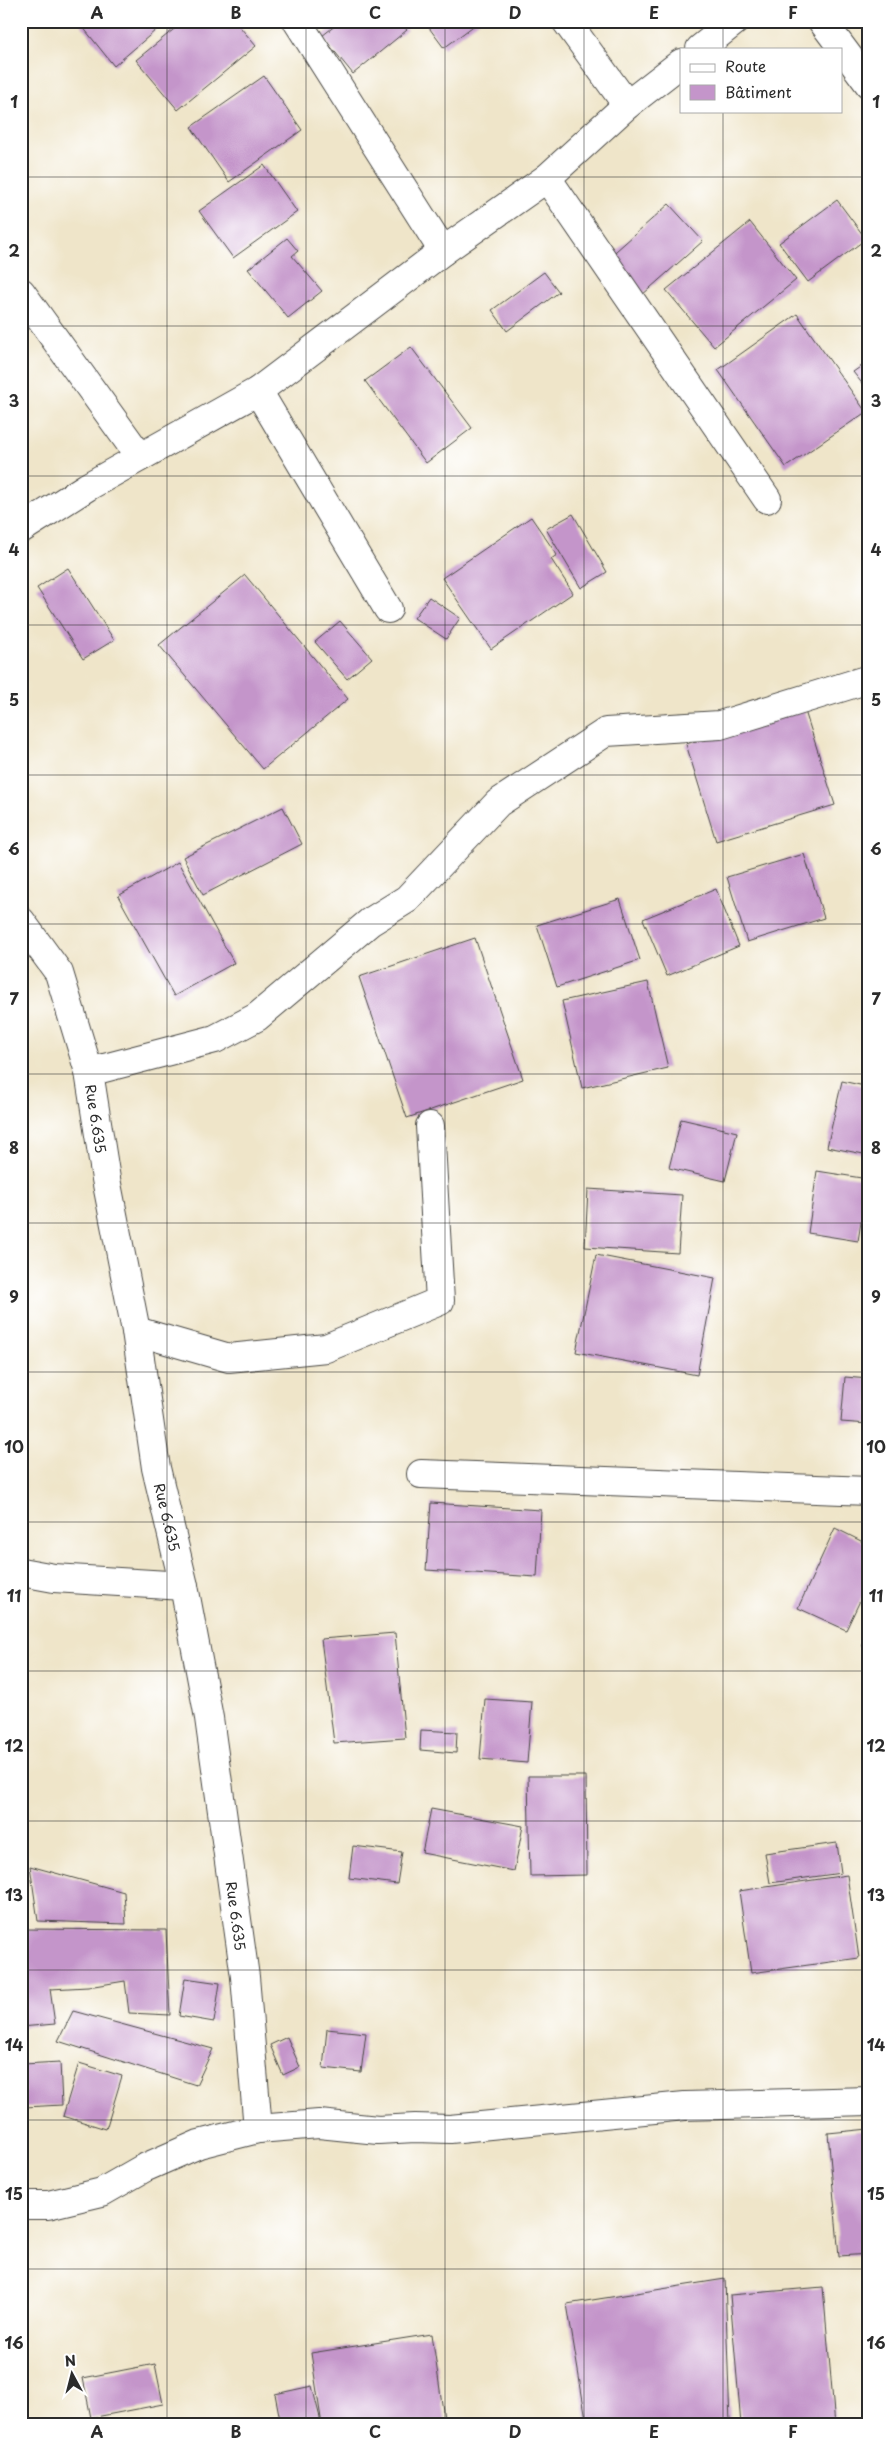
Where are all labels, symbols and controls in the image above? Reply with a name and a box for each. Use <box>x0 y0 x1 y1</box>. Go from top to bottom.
text: A <box>91 0 104 24</box>
text: B <box>231 0 242 24</box>
text: C <box>369 0 381 24</box>
text: D <box>509 0 521 24</box>
text: E <box>649 0 659 24</box>
text: F <box>788 0 798 24</box>
legend <box>680 48 842 112</box>
text: Route <box>725 54 766 77</box>
text: Bâtiment <box>725 80 792 103</box>
text: 1 <box>10 89 18 113</box>
text: 1 <box>872 89 880 113</box>
text: 2 <box>8 238 20 262</box>
text: 2 <box>870 238 882 262</box>
text: 3 <box>9 388 19 412</box>
text: 3 <box>871 388 881 412</box>
text: 4 <box>9 537 20 561</box>
text: 4 <box>871 537 882 561</box>
text: 5 <box>9 687 19 711</box>
text: 5 <box>871 687 881 711</box>
text: 6 <box>8 836 20 860</box>
text: 6 <box>870 836 882 860</box>
text: 7 <box>9 986 19 1010</box>
text: 7 <box>871 986 881 1010</box>
street label: Rue 6.635 <box>81 1083 112 1155</box>
text: 8 <box>9 1135 19 1159</box>
text: 8 <box>871 1135 881 1159</box>
text: 9 <box>9 1284 19 1308</box>
text: 9 <box>871 1284 881 1308</box>
text: 10 <box>4 1434 24 1458</box>
text: 10 <box>866 1434 886 1458</box>
street label: Rue 6.635 <box>149 1481 186 1553</box>
text: 11 <box>7 1583 21 1607</box>
text: 11 <box>869 1583 883 1607</box>
text: 12 <box>5 1733 23 1757</box>
text: 12 <box>867 1733 885 1757</box>
street label: Rue 6.635 <box>221 1880 252 1952</box>
text: 13 <box>5 1882 23 1906</box>
text: 13 <box>867 1882 885 1906</box>
text: 14 <box>5 2032 23 2056</box>
text: 14 <box>867 2032 885 2056</box>
text: 15 <box>5 2181 23 2205</box>
text: 15 <box>867 2181 885 2205</box>
text: 16 <box>5 2330 23 2354</box>
text: 16 <box>867 2330 885 2354</box>
north arrow <box>48 2348 98 2398</box>
text: N <box>64 2350 77 2372</box>
text: A <box>91 2419 104 2443</box>
text: B <box>231 2419 242 2443</box>
text: C <box>369 2419 381 2443</box>
text: D <box>509 2419 521 2443</box>
text: E <box>649 2419 659 2443</box>
text: F <box>788 2419 798 2443</box>

